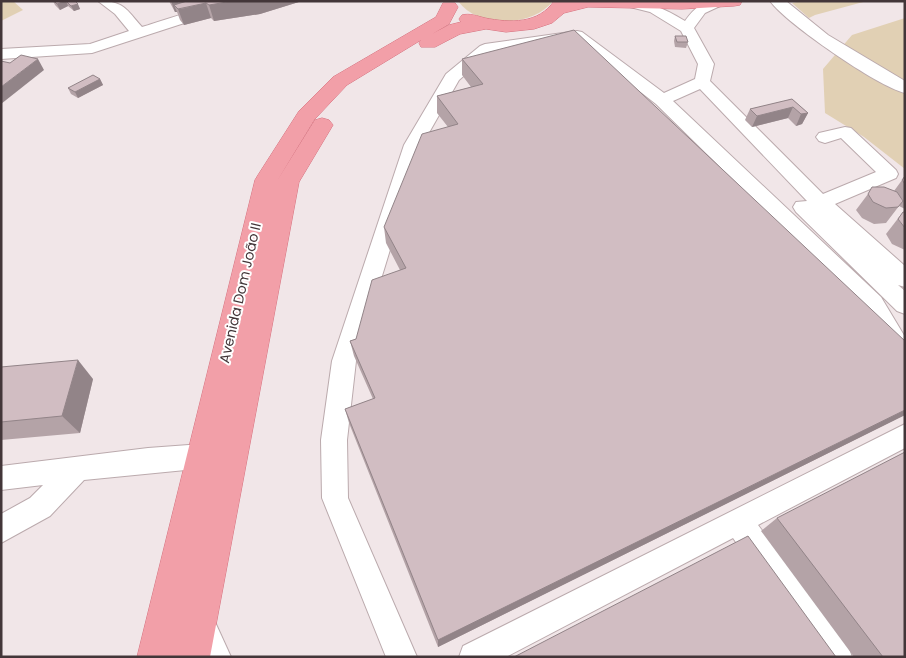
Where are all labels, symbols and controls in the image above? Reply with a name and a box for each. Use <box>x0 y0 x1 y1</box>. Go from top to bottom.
street label: Avenida Dom João II <box>214 221 266 365</box>

